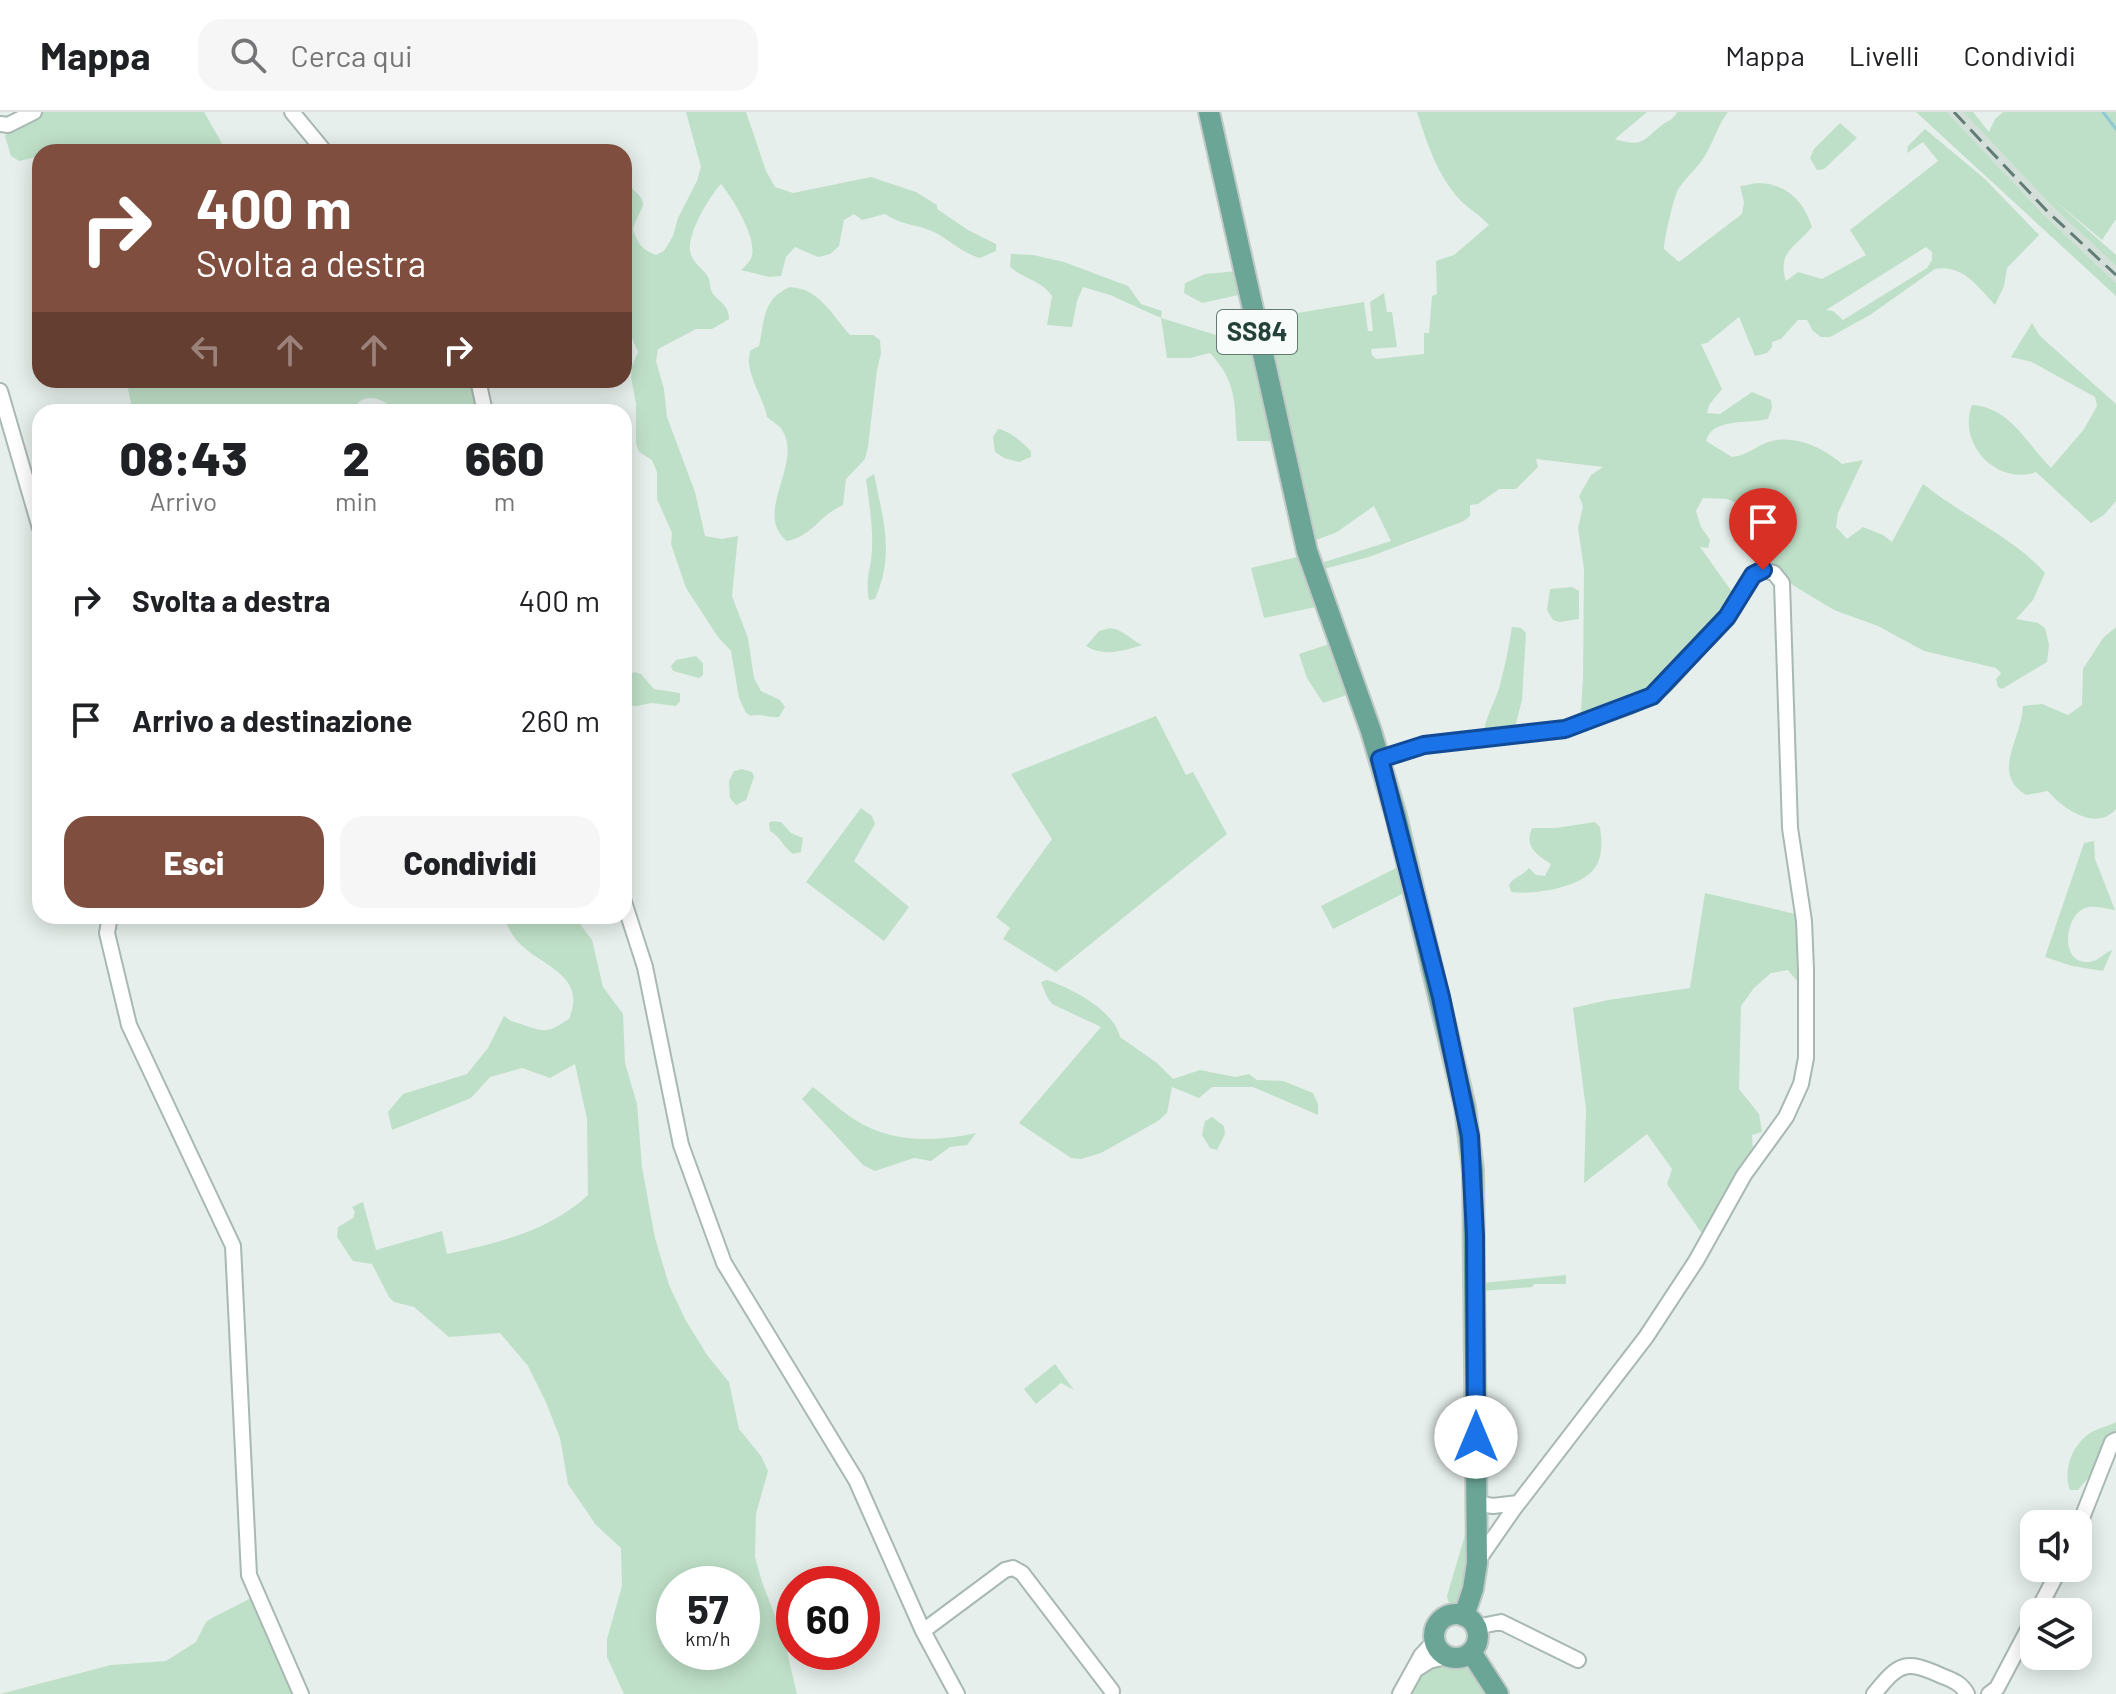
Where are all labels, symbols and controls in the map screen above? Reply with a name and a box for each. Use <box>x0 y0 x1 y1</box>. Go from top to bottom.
search box <box>198 19 758 91</box>
text: Mappa <box>40 32 150 78</box>
icon: search <box>226 33 270 77</box>
text: Cerca qui <box>290 37 413 73</box>
text: Mappa <box>1725 38 1805 72</box>
text: Livelli <box>1849 38 1920 72</box>
text: Condividi <box>1964 38 2076 72</box>
text: 400 m <box>196 173 352 240</box>
icon: right <box>64 176 168 280</box>
text: Svolta a destra <box>196 241 426 284</box>
road number: SS84 <box>1217 310 1297 354</box>
icon: left <box>184 328 228 372</box>
icon: ahead <box>268 328 312 372</box>
icon: ahead <box>352 328 396 372</box>
icon: right <box>436 328 480 372</box>
text: 08:43 <box>120 428 247 486</box>
text: 2 <box>342 428 370 486</box>
text: 660 <box>465 428 544 486</box>
text: Arrivo <box>150 485 217 516</box>
text: min <box>335 485 377 516</box>
text: m <box>494 485 515 516</box>
pin <box>1729 488 1797 570</box>
icon: arrive <box>1741 500 1785 544</box>
icon: right <box>64 578 108 622</box>
text: Svolta a destra <box>132 582 330 618</box>
text: 400 m <box>519 582 600 618</box>
icon: arrive <box>64 698 108 742</box>
text: Arrivo a destinazione <box>132 702 412 738</box>
text: 260 m <box>521 702 600 738</box>
button: Esci <box>64 816 324 908</box>
button: Condividi <box>340 816 600 908</box>
position arrow <box>1434 1395 1518 1479</box>
map controls <box>2020 1510 2092 1670</box>
button: sound <box>2020 1510 2092 1582</box>
speed limit sign: 60 <box>776 1566 880 1670</box>
text: 57 <box>687 1584 729 1632</box>
button: layers <box>2020 1598 2092 1670</box>
text: km/h <box>685 1626 731 1650</box>

